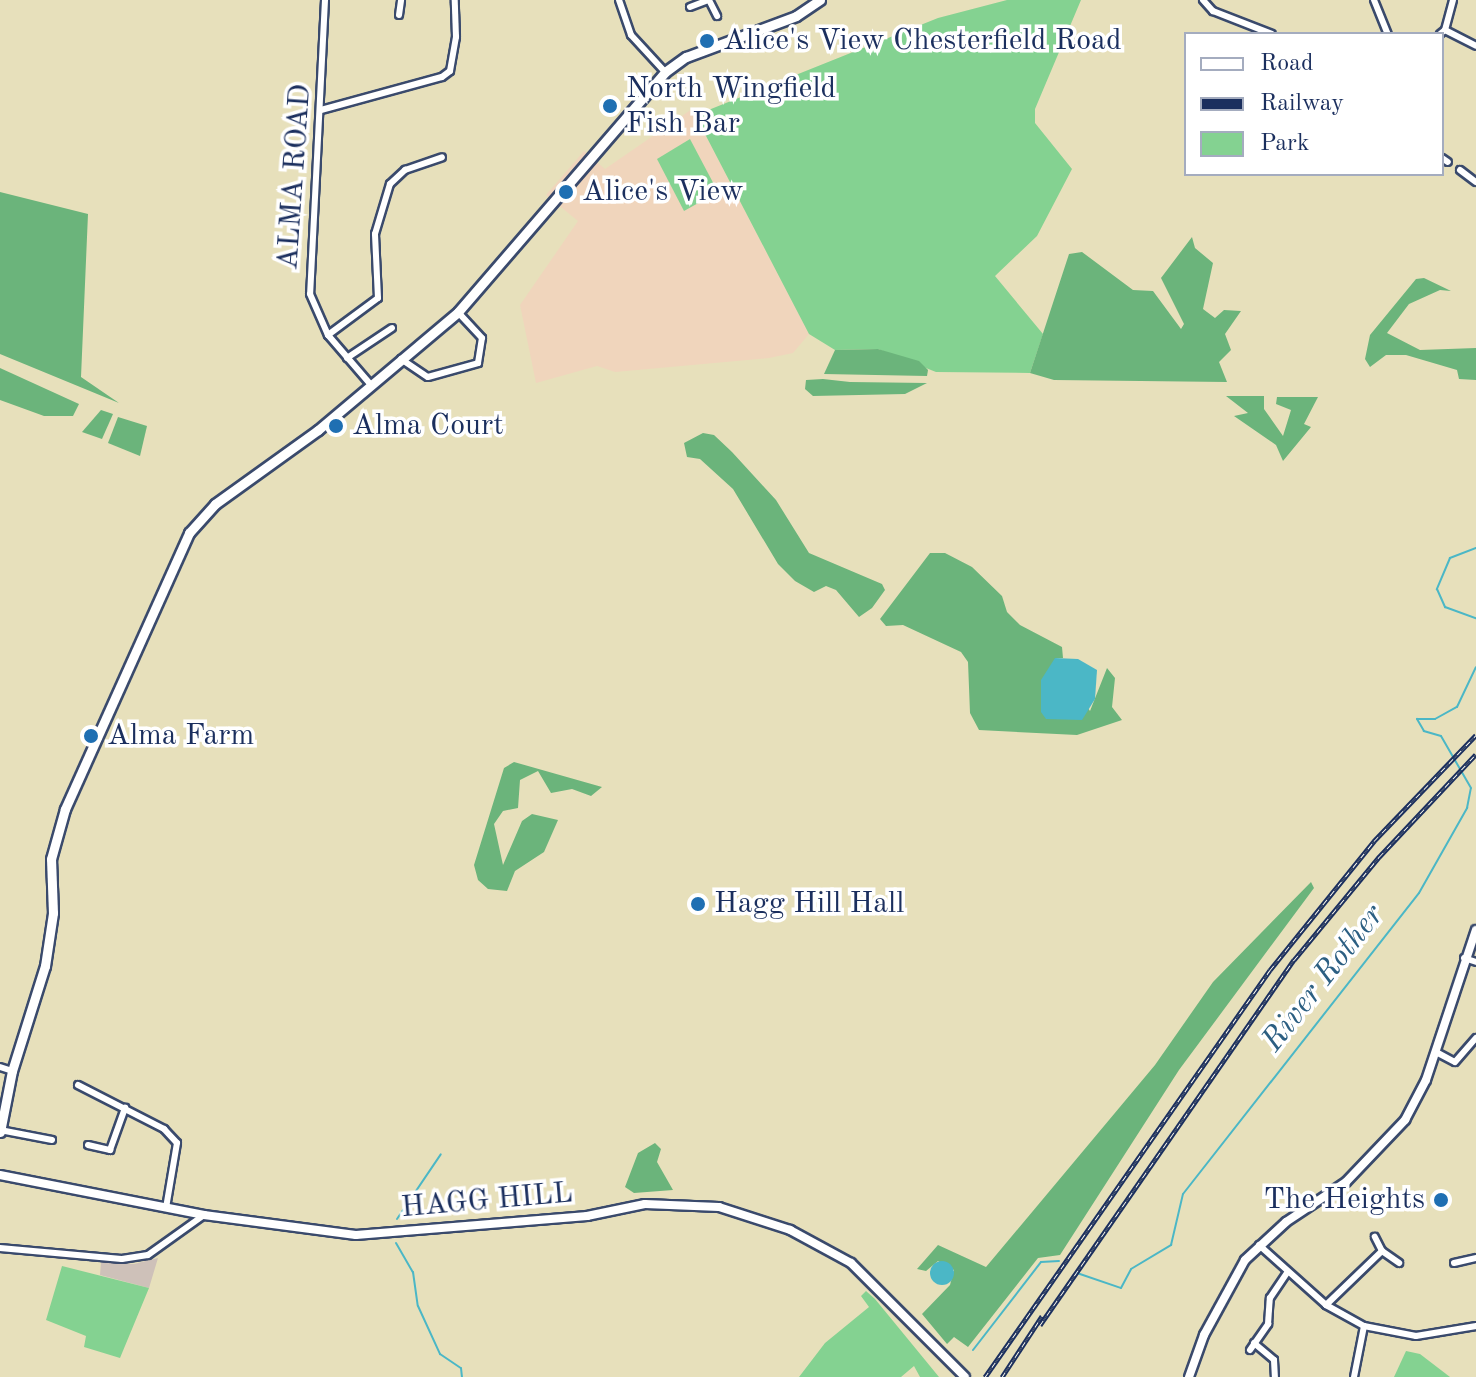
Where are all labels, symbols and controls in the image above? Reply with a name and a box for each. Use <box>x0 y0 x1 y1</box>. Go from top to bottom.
place label: Alice's View Chesterfield Road <box>723 23 1122 59</box>
marker: Alice's View Chesterfield Road <box>698 32 716 50</box>
legend <box>1184 32 1444 176</box>
text: Road <box>1260 52 1313 76</box>
place label: North Wingfield Fish Bar <box>626 71 836 142</box>
street label: ALMA ROAD <box>271 83 319 271</box>
text: Railway <box>1260 92 1344 116</box>
marker: North Wingfield Fish Bar <box>601 97 619 115</box>
text: Park <box>1260 132 1309 156</box>
place label: Alice's View <box>582 174 744 210</box>
marker: Alice's View <box>557 183 575 201</box>
place label: Alma Court <box>352 408 504 444</box>
marker: Alma Court <box>327 417 345 435</box>
place label: Alma Farm <box>107 718 254 754</box>
marker: Alma Farm <box>82 727 100 745</box>
place label: Hagg Hill Hall <box>714 886 904 922</box>
marker: Hagg Hill Hall <box>689 895 707 913</box>
water label: River Rother <box>1255 898 1393 1060</box>
street label: HAGG HILL <box>400 1176 574 1226</box>
place label: The Heights <box>1263 1182 1425 1218</box>
marker: The Heights <box>1432 1191 1450 1209</box>

